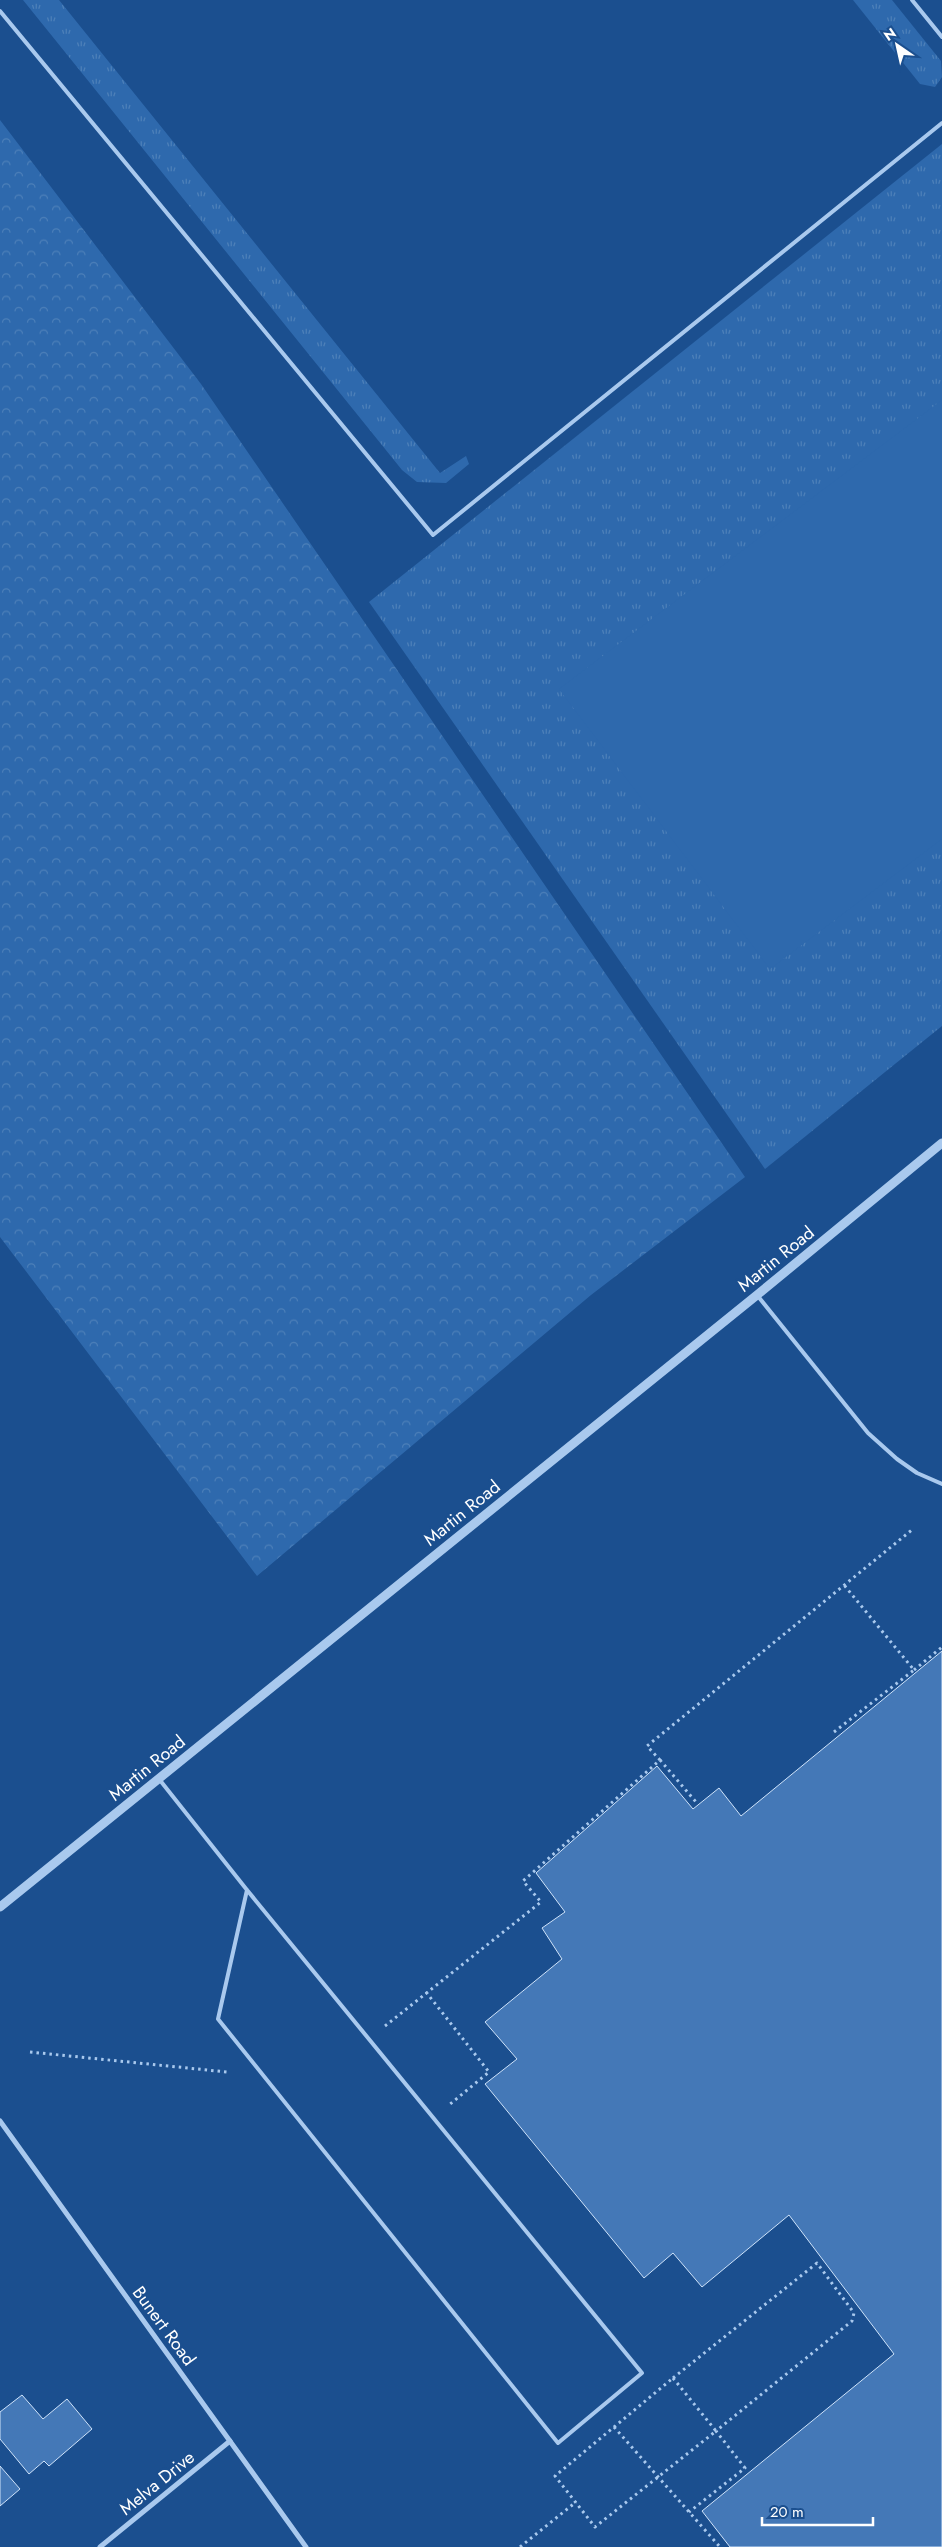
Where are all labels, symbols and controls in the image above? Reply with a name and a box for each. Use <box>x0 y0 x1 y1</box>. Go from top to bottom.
north arrow <box>872 20 922 70</box>
text: N <box>880 23 900 46</box>
street label: Martin Road <box>732 1220 820 1298</box>
street label: Martin Road <box>418 1474 506 1552</box>
street label: Martin Road <box>103 1729 191 1807</box>
street label: Bunert Road <box>126 2281 202 2371</box>
street label: Melva Drive <box>114 2445 200 2521</box>
scale bar <box>762 2494 873 2526</box>
text: 20 m <box>770 2501 804 2523</box>

